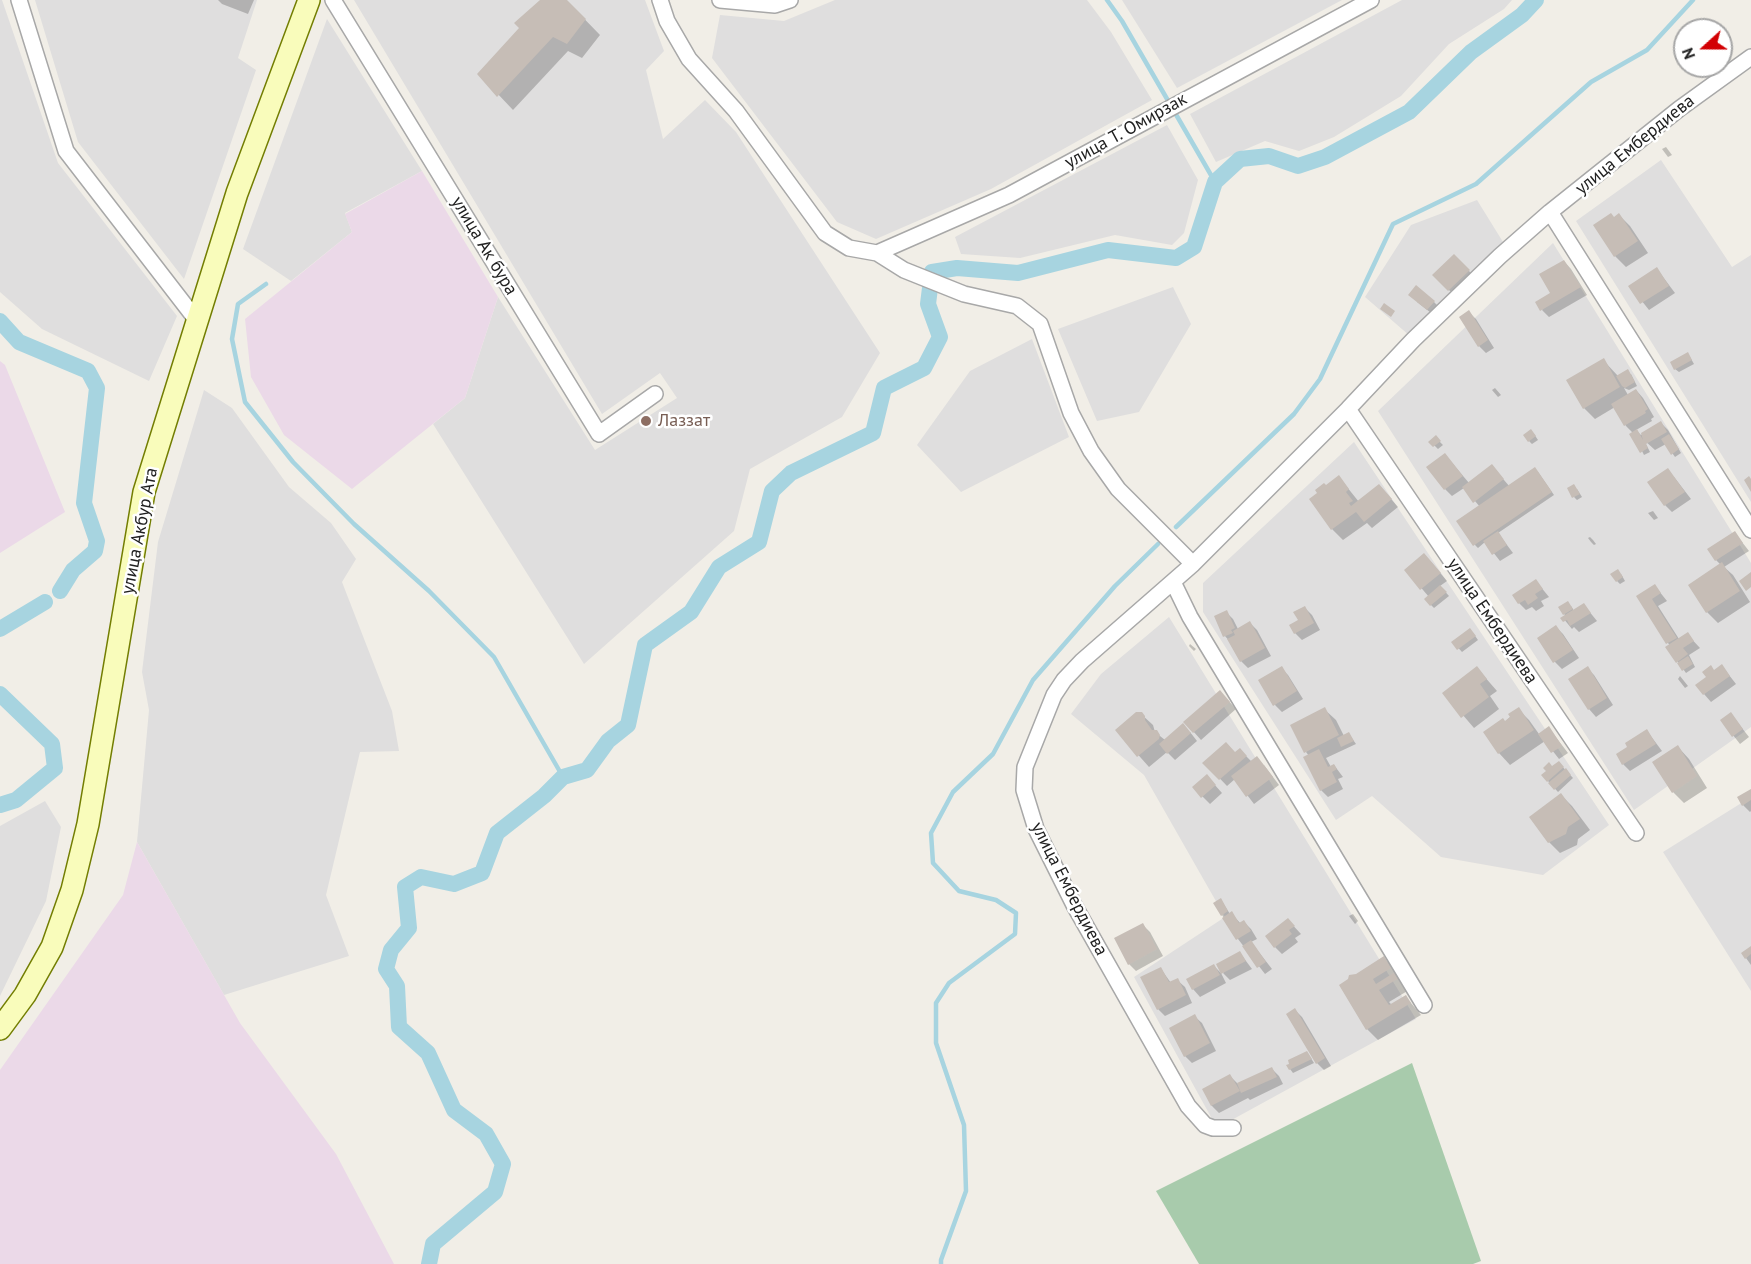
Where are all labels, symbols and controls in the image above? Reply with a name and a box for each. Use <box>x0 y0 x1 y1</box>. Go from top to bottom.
north arrow <box>1673 18 1733 78</box>
text: N <box>1677 45 1699 62</box>
street label: улица Т. Омирзак <box>1061 88 1191 174</box>
street label: улица Ембердиева <box>1571 90 1699 200</box>
street label: улица Ак бура <box>446 193 522 299</box>
place label: Лаззат <box>658 410 710 432</box>
marker: Лаззат <box>639 414 653 428</box>
street label: улица Акбур Ата <box>117 466 163 596</box>
street label: улица Ембердиева <box>1442 554 1542 688</box>
street label: улица Ембердиева <box>1026 819 1112 959</box>

